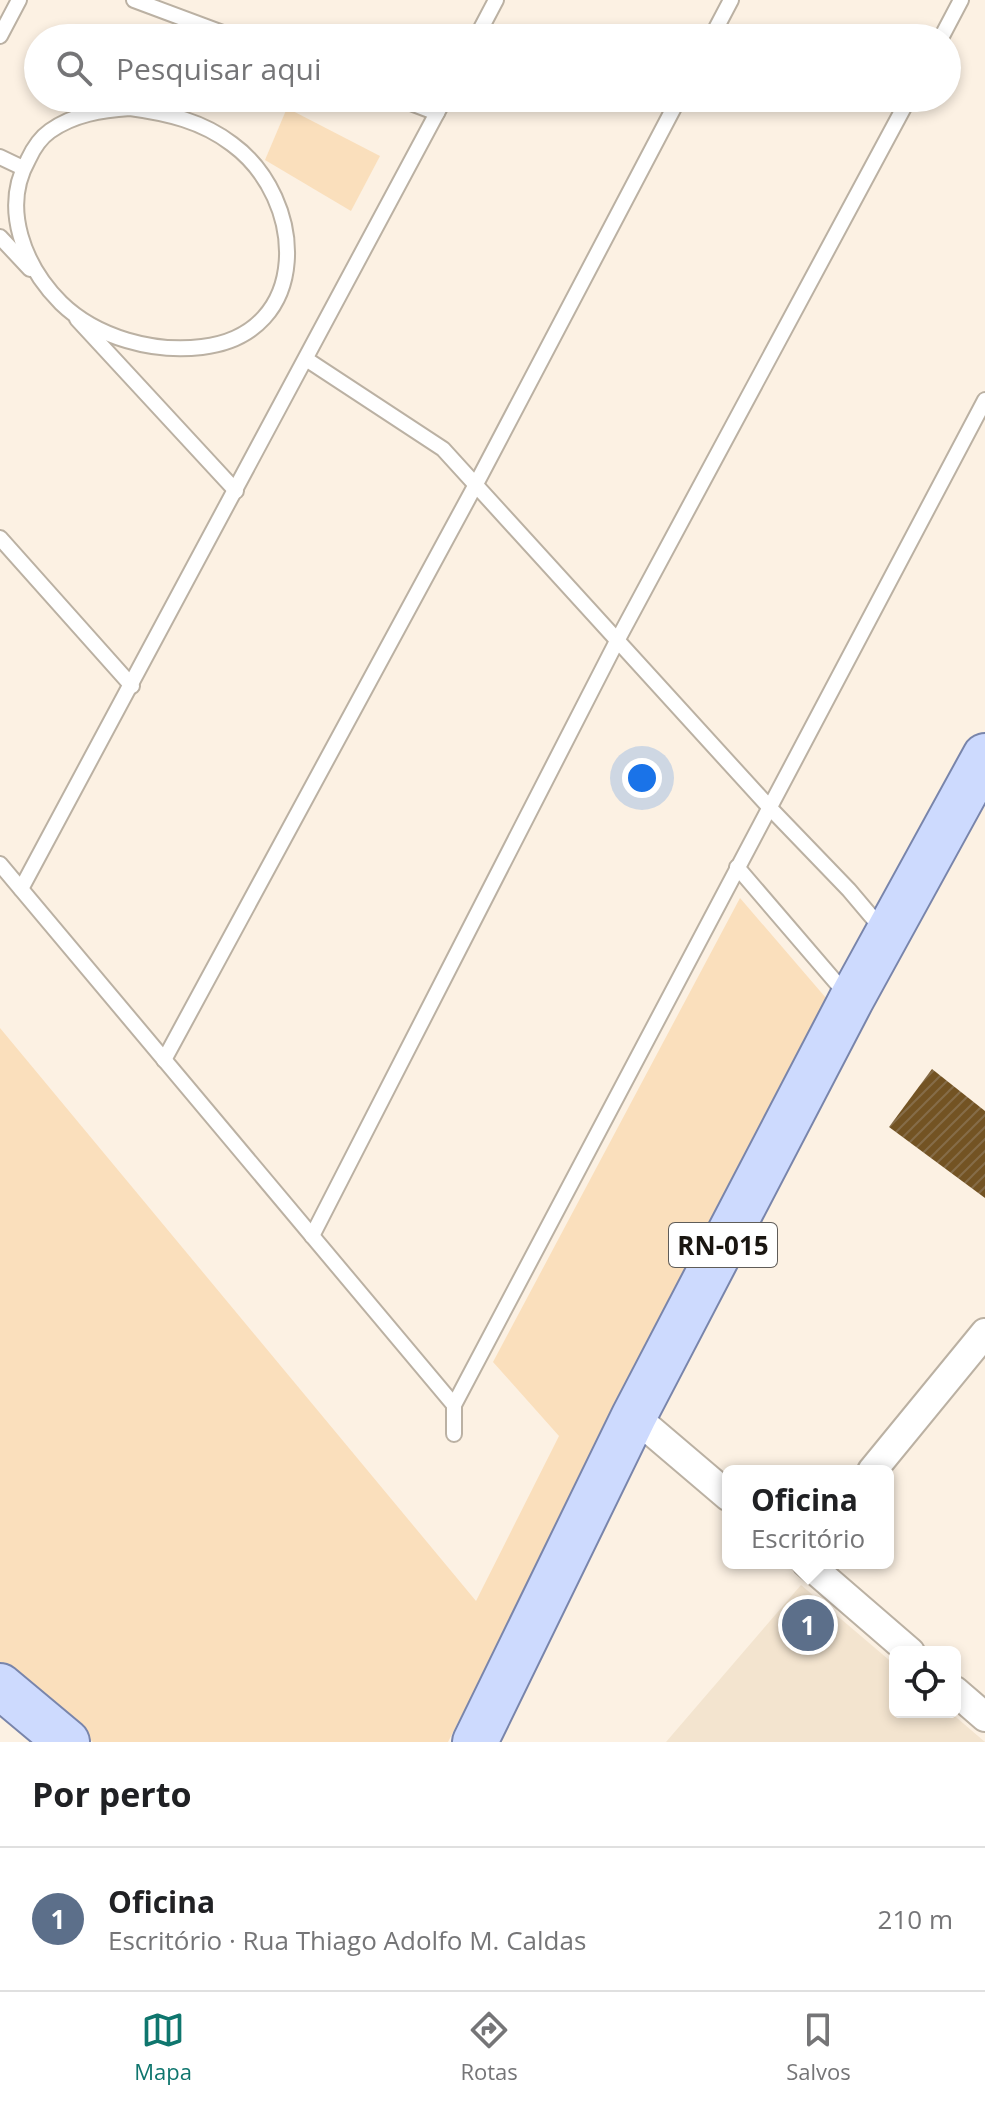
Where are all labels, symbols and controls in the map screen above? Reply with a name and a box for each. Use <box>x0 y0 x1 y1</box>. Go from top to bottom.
search box <box>24 24 961 112</box>
icon: search <box>52 46 96 90</box>
text: Pesquisar aqui <box>116 48 322 89</box>
your location <box>622 758 662 798</box>
road number: RN-015 <box>669 1223 777 1267</box>
popup <box>722 1465 894 1569</box>
text: Oficina <box>751 1479 858 1520</box>
text: Escritório <box>751 1520 865 1556</box>
pin: 1 <box>782 1595 834 1655</box>
map controls <box>889 1646 961 1718</box>
button: locate <box>889 1646 961 1718</box>
text: Por perto <box>32 1771 192 1817</box>
text: Oficina <box>108 1881 215 1922</box>
text: 1 <box>51 1901 65 1937</box>
text: 210 m <box>878 1901 953 1937</box>
text: Escritório · Rua Thiago Adolfo M. Caldas <box>108 1922 586 1958</box>
tab: Mapa <box>134 2008 192 2086</box>
tab: Rotas <box>460 2008 518 2086</box>
tab: Salvos <box>786 2008 851 2086</box>

